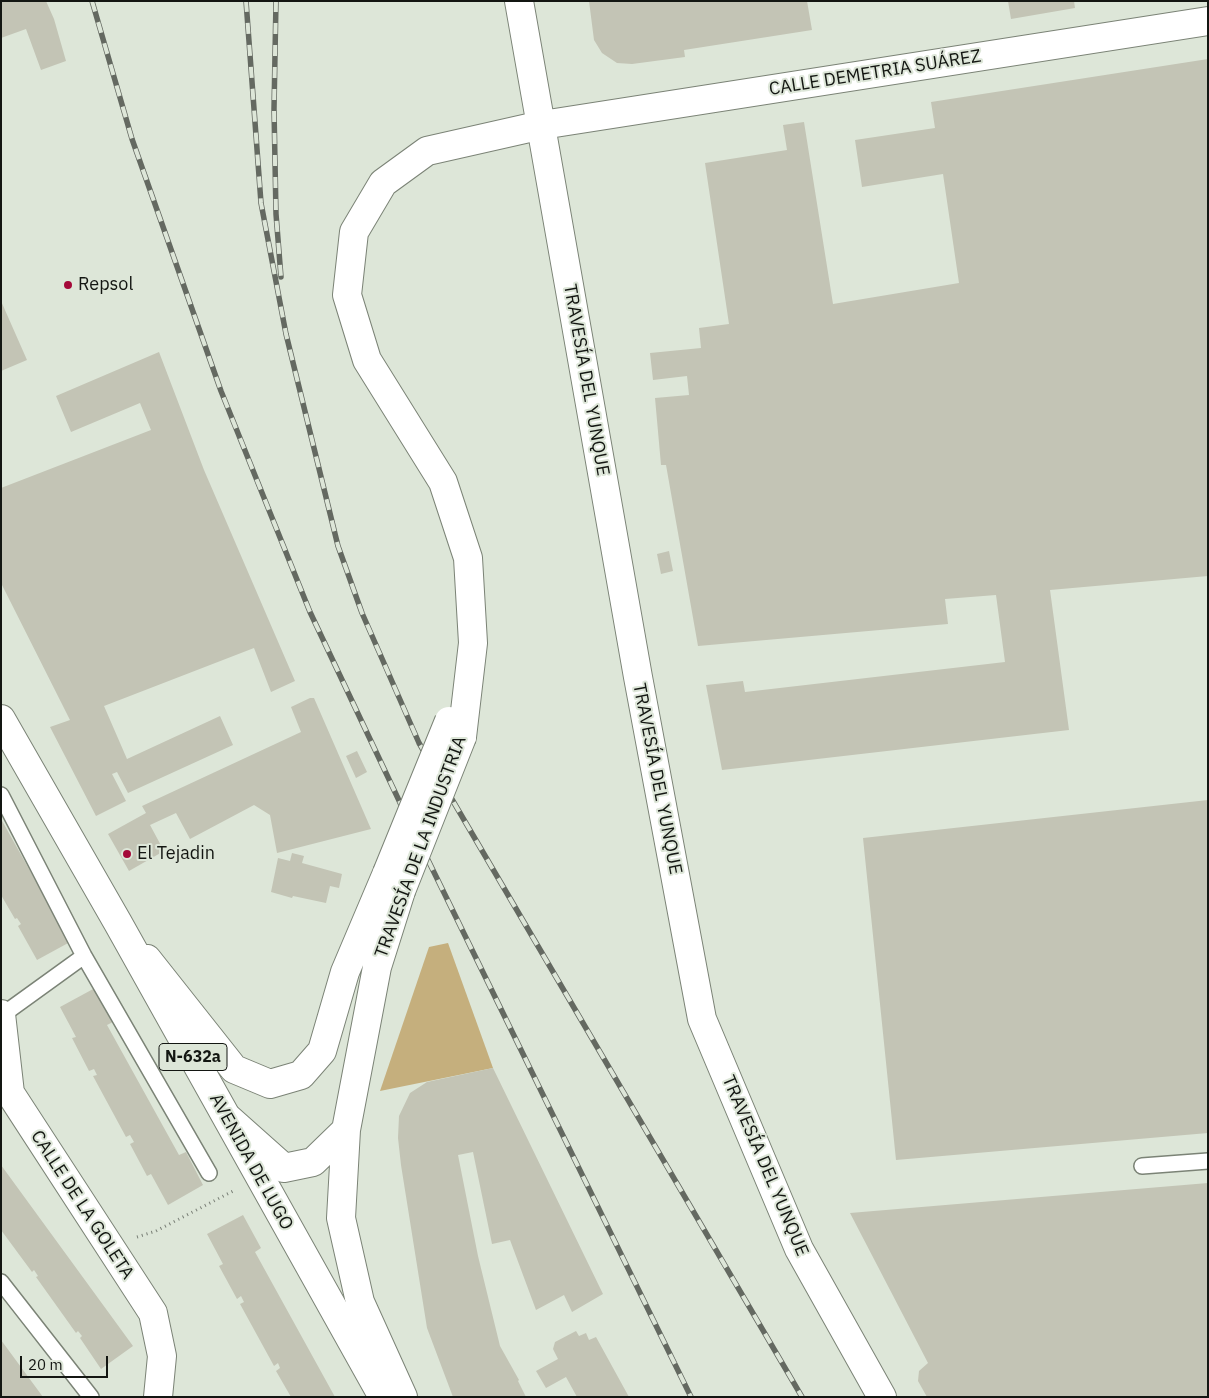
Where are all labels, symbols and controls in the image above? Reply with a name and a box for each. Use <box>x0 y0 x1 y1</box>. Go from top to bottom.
street label: CALLE DEMETRIA SUÁREZ <box>767 46 983 100</box>
place label: Repsol <box>78 274 133 296</box>
marker: Repsol <box>62 279 74 291</box>
street label: TRAVESÍA DEL YUNQUE <box>558 282 614 478</box>
street label: TRAVESÍA DEL YUNQUE <box>628 682 686 876</box>
street label: TRAVESÍA DE LA INDUSTRIA <box>371 733 471 961</box>
place label: El Tejadin <box>137 843 215 865</box>
marker: El Tejadin <box>121 848 133 860</box>
road number: N-632a <box>159 1044 227 1070</box>
street label: TRAVESÍA DEL YUNQUE <box>717 1072 813 1260</box>
street label: AVENIDA DE LUGO <box>205 1090 297 1234</box>
street label: CALLE DE LA GOLETA <box>26 1127 138 1283</box>
scale bar <box>22 1346 110 1378</box>
text: 20 m <box>28 1355 63 1374</box>

